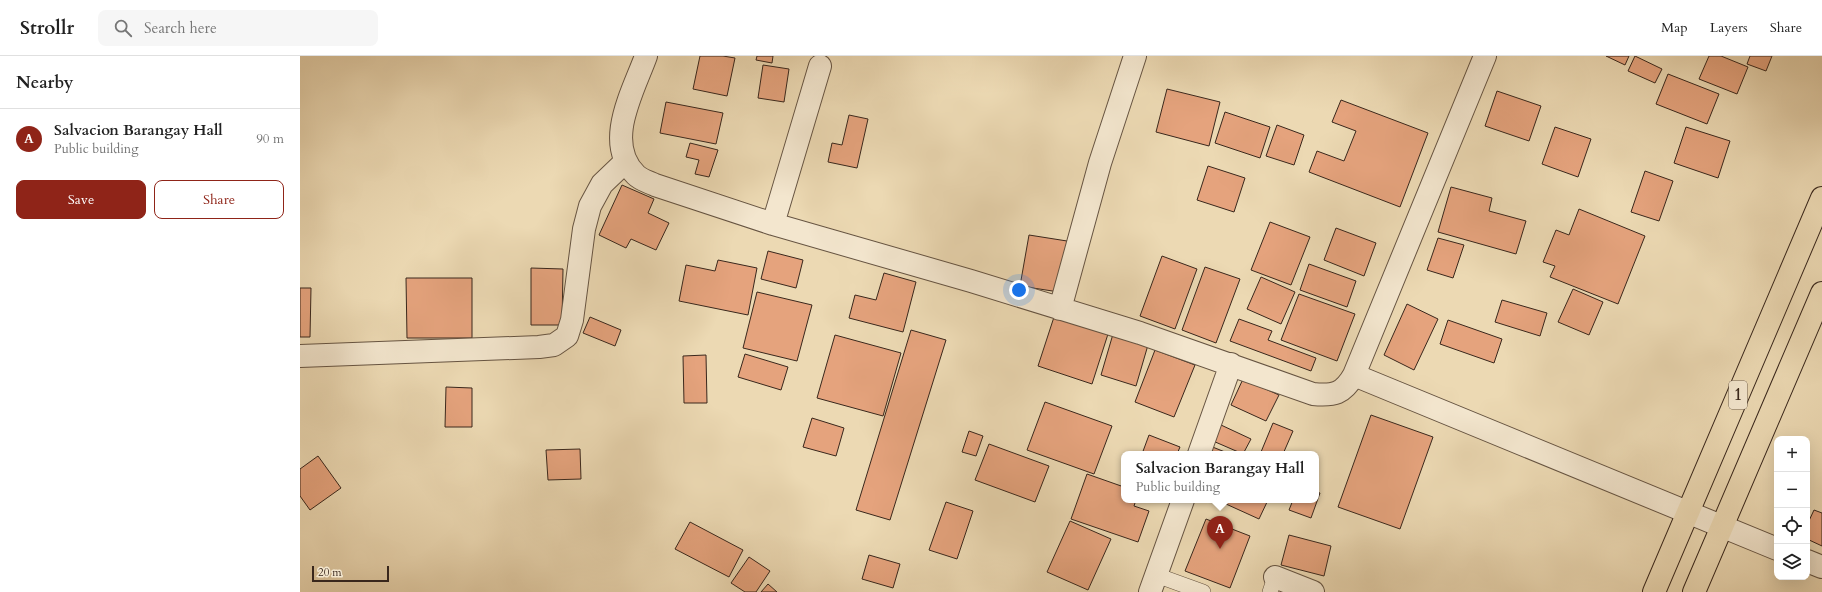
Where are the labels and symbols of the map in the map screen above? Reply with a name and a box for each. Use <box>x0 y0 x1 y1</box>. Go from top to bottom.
your location <box>1009 280 1029 300</box>
road number: 1 <box>1729 381 1747 409</box>
pin: A <box>1207 516 1233 549</box>
scale bar <box>312 564 389 583</box>

